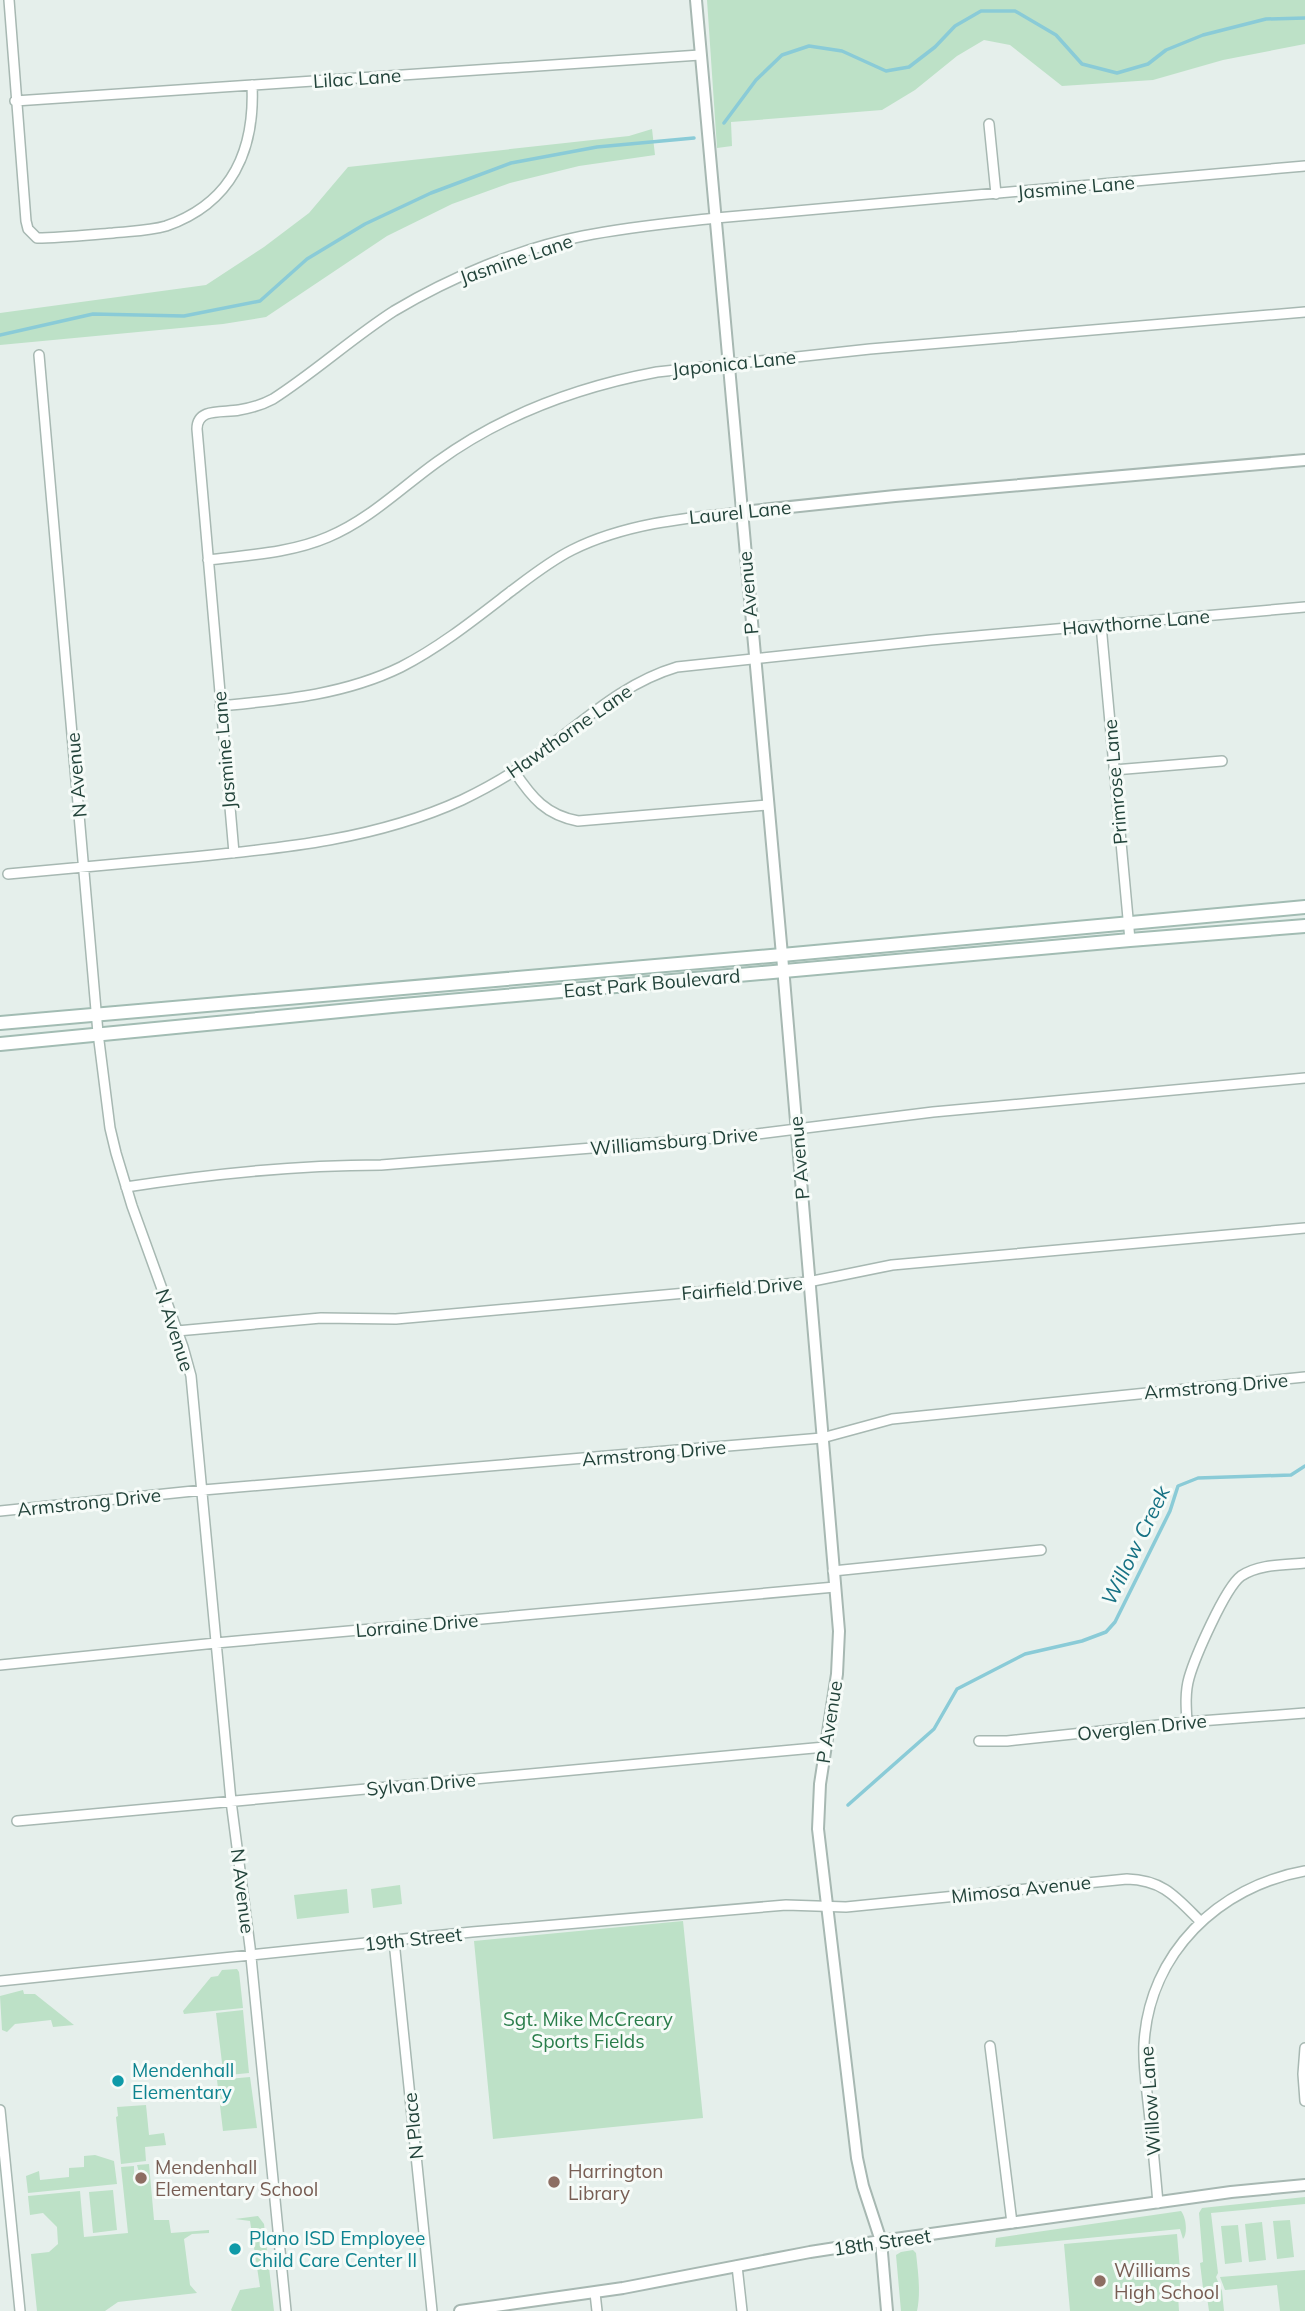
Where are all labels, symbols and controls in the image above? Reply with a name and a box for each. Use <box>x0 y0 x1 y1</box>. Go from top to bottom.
street label: Lilac Lane <box>312 63 402 93</box>
street label: Jasmine Lane <box>1016 170 1136 204</box>
street label: Jasmine Lane <box>456 228 576 290</box>
street label: Japonica Lane <box>671 345 797 381</box>
street label: Laurel Lane <box>688 495 792 529</box>
street label: P Avenue <box>732 550 764 636</box>
street label: Hawthorne Lane <box>1061 604 1211 640</box>
street label: Hawthorne Lane <box>502 679 636 783</box>
street label: Jasmine Lane <box>207 690 241 810</box>
street label: Primrose Lane <box>1098 718 1132 846</box>
street label: N Avenue <box>60 731 92 819</box>
street label: East Park Boulevard <box>563 963 741 1003</box>
street label: P Avenue <box>783 1115 815 1201</box>
street label: Williamsburg Drive <box>589 1122 759 1160</box>
street label: Fairfield Drive <box>680 1271 804 1305</box>
street label: N Avenue <box>150 1286 200 1374</box>
street label: Armstrong Drive <box>1143 1368 1289 1404</box>
street label: Armstrong Drive <box>581 1435 727 1471</box>
water label: Willow Creek <box>1095 1480 1176 1609</box>
street label: Armstrong Drive <box>16 1483 162 1521</box>
street label: Lorraine Drive <box>355 1608 479 1642</box>
street label: P Avenue <box>811 1679 847 1765</box>
street label: Overglen Drive <box>1076 1708 1208 1746</box>
street label: Sylvan Drive <box>365 1767 477 1801</box>
street label: N Avenue <box>226 1847 260 1935</box>
street label: Mimosa Avenue <box>950 1870 1092 1908</box>
street label: 19th Street <box>363 1922 463 1956</box>
park label: Sgt. Mike McCreary Sports Fields <box>503 2007 673 2053</box>
street label: Willow Lane <box>1134 2045 1166 2157</box>
place label: Mendenhall Elementary <box>132 2058 234 2104</box>
marker: Mendenhall Elementary <box>110 2073 126 2089</box>
street label: N Place <box>398 2091 428 2161</box>
place label: Mendenhall Elementary School <box>155 2155 318 2201</box>
place label: Harrington Library <box>568 2159 663 2205</box>
marker: Mendenhall Elementary School <box>133 2170 149 2186</box>
marker: Harrington Library <box>546 2174 562 2190</box>
street label: 18th Street <box>832 2223 933 2261</box>
place label: Plano ISD Employee Child Care Center II <box>249 2226 425 2272</box>
marker: Plano ISD Employee Child Care Center II <box>227 2241 243 2257</box>
place label: Williams High School <box>1114 2258 1219 2304</box>
marker: Williams High School <box>1092 2273 1108 2289</box>

